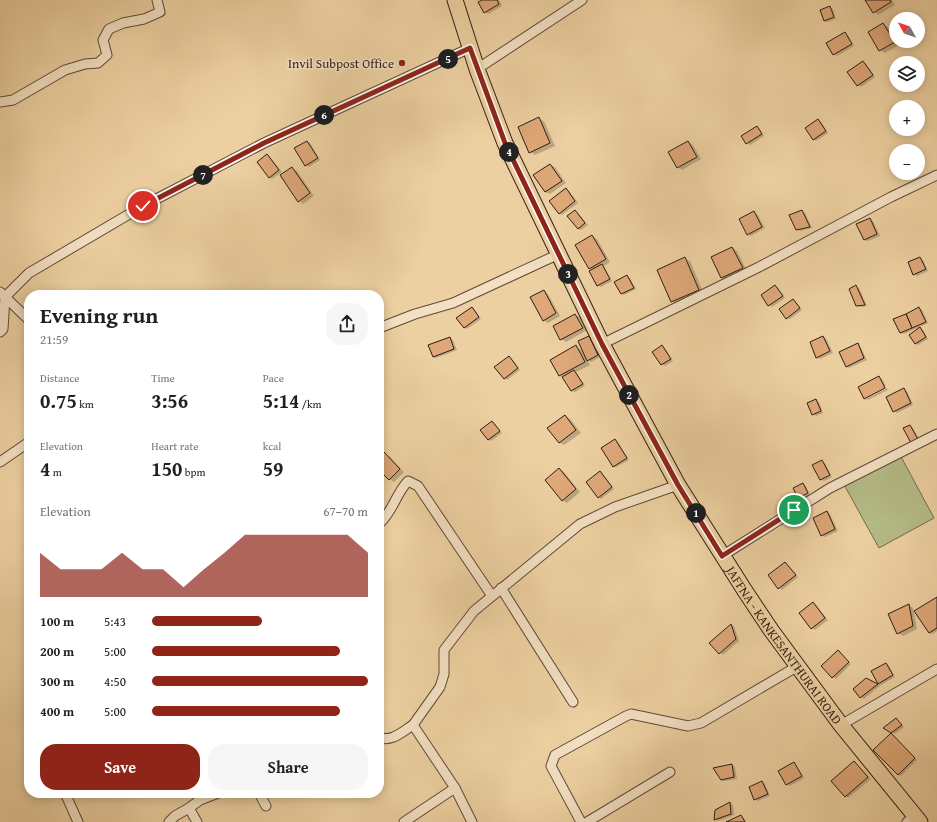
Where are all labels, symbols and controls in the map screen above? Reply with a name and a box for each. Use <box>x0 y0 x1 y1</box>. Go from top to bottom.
north arrow <box>889 12 925 48</box>
map controls <box>889 12 925 180</box>
pin: 5 <box>438 49 458 69</box>
text: 5 <box>445 51 451 67</box>
place label: Invil Subpost Office <box>288 54 394 73</box>
button: layers <box>889 56 925 92</box>
marker: Invil Subpost Office <box>397 58 407 68</box>
button: + <box>889 100 925 136</box>
pin: 6 <box>314 105 334 125</box>
text: 6 <box>321 107 327 123</box>
pin: 4 <box>499 142 519 162</box>
text: 4 <box>506 144 512 160</box>
button: − <box>889 144 925 180</box>
pin: 7 <box>193 165 213 185</box>
text: 7 <box>200 167 206 183</box>
pin <box>126 189 160 223</box>
icon: check <box>132 195 154 217</box>
pin: 3 <box>558 264 578 284</box>
text: 3 <box>565 266 571 282</box>
text: Evening run <box>40 299 158 331</box>
button: share <box>326 303 368 345</box>
text: 21:59 <box>40 330 68 349</box>
text: Distance <box>40 370 79 386</box>
text: Time <box>151 370 175 386</box>
text: Pace <box>263 370 284 386</box>
pin: 2 <box>619 385 639 405</box>
text: 0.75 <box>40 386 77 415</box>
text: 3:56 <box>151 386 188 415</box>
text: 5:14 <box>263 386 299 415</box>
text: 2 <box>626 387 632 403</box>
text: km <box>77 396 94 412</box>
text: /km <box>299 396 322 412</box>
text: Elevation <box>40 438 83 454</box>
text: Heart rate <box>151 438 199 454</box>
text: kcal <box>263 438 281 454</box>
text: 4 <box>40 454 50 483</box>
text: 150 <box>151 454 182 483</box>
text: 59 <box>263 454 283 483</box>
text: m <box>50 464 62 480</box>
text: bpm <box>182 464 205 480</box>
pin <box>777 493 811 527</box>
icon: arrive <box>783 499 805 521</box>
text: Elevation <box>40 502 91 521</box>
text: 67–70 m <box>323 502 368 521</box>
pin: 1 <box>686 503 706 523</box>
text: 1 <box>693 505 699 521</box>
street label: JAFFNA - KANKESANTHURAI ROAD <box>720 561 846 728</box>
text: 100 m <box>40 612 74 631</box>
text: 5:43 <box>104 612 126 631</box>
text: 200 m <box>40 642 74 661</box>
text: 5:00 <box>104 642 126 661</box>
text: 300 m <box>40 672 74 691</box>
text: 4:50 <box>104 672 126 691</box>
text: 400 m <box>40 702 74 721</box>
text: 5:00 <box>104 702 126 721</box>
button: Save <box>40 744 200 790</box>
button: Share <box>208 744 368 790</box>

